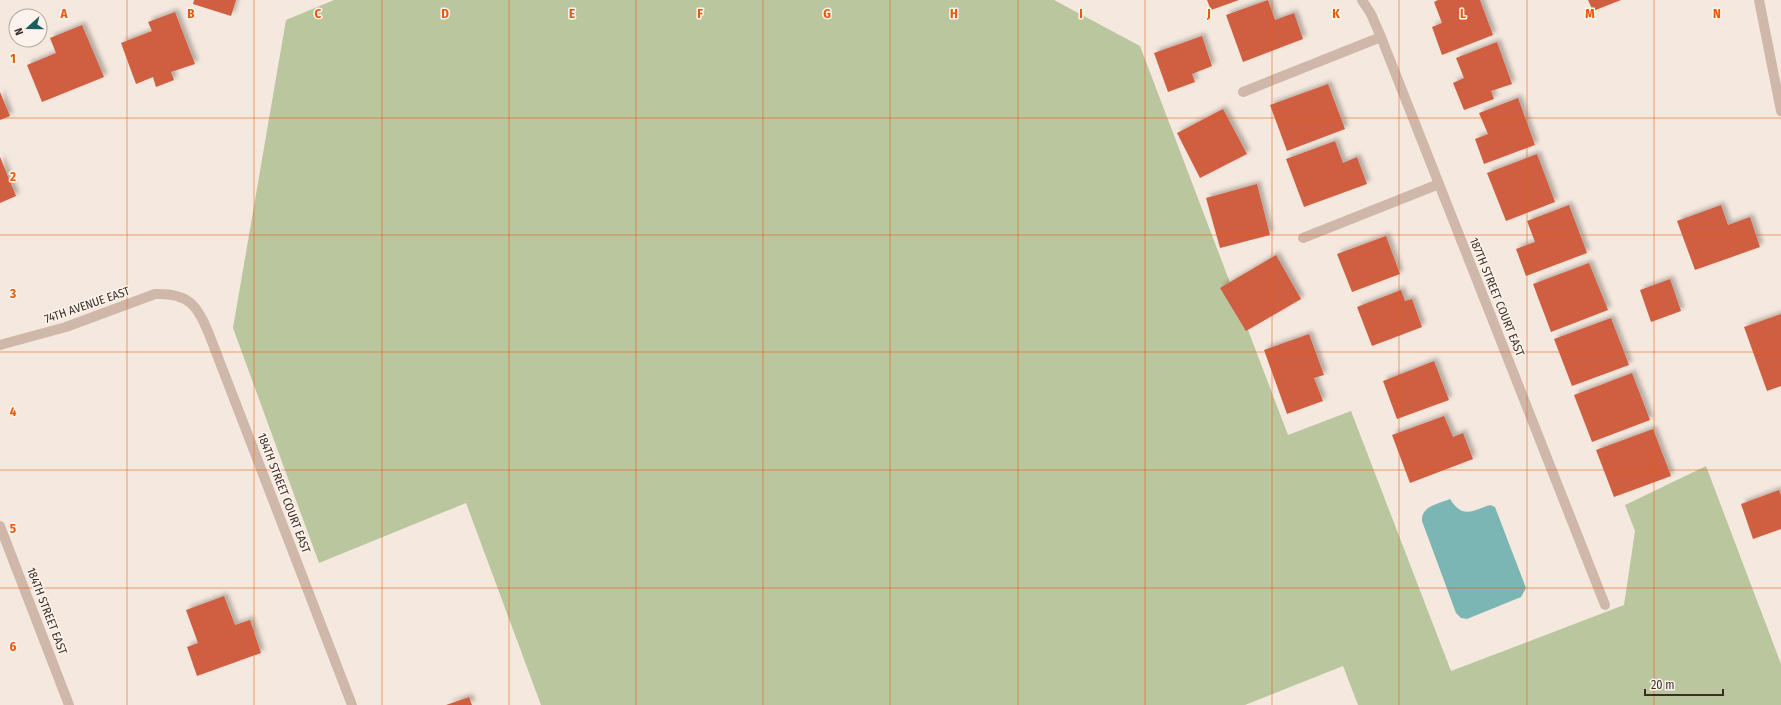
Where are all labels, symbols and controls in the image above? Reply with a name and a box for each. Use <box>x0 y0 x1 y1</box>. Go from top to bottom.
text: A <box>59 6 68 21</box>
text: B <box>187 6 195 21</box>
text: C <box>315 6 322 21</box>
text: D <box>441 6 449 21</box>
text: E <box>569 6 575 21</box>
text: F <box>697 6 703 21</box>
text: G <box>823 6 831 21</box>
text: H <box>950 6 958 21</box>
text: I <box>1079 6 1083 21</box>
text: J <box>1206 6 1211 21</box>
text: K <box>1332 6 1340 21</box>
text: L <box>1460 6 1466 21</box>
text: M <box>1585 6 1595 21</box>
text: N <box>1713 6 1721 21</box>
north arrow <box>8 8 48 48</box>
text: N <box>12 26 26 37</box>
text: 1 <box>10 51 16 66</box>
text: 2 <box>9 169 16 184</box>
street label: 187TH STREET COURT EAST <box>1467 236 1527 359</box>
street label: 74TH AVENUE EAST <box>43 284 132 326</box>
text: 3 <box>9 286 16 301</box>
text: 4 <box>10 404 17 419</box>
street label: 184TH STREET COURT EAST <box>255 431 313 555</box>
text: 5 <box>10 521 16 536</box>
street label: 184TH STREET EAST <box>24 565 70 657</box>
text: 6 <box>10 639 17 654</box>
scale bar <box>1645 671 1723 697</box>
text: 20 m <box>1651 678 1675 692</box>

